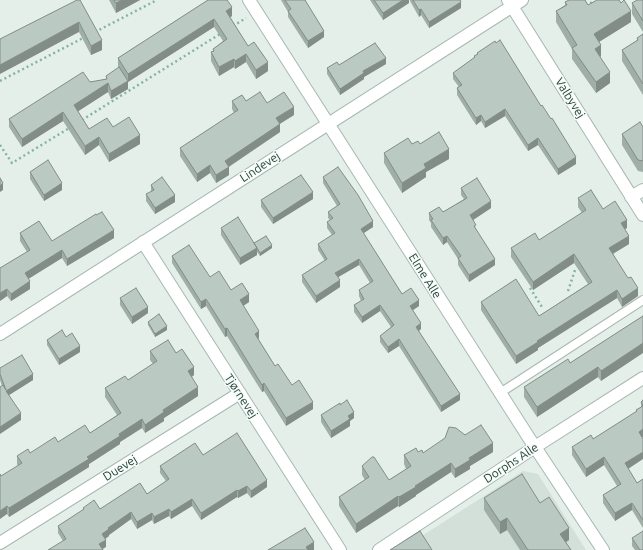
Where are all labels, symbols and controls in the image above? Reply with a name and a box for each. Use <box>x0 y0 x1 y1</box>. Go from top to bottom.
street label: Valbyvej <box>552 75 588 121</box>
street label: Lindevej <box>237 149 283 185</box>
street label: Elme Alle <box>406 251 444 301</box>
street label: Tjørnevej <box>221 371 261 421</box>
street label: Dorphs Alle <box>481 440 541 486</box>
street label: Duevej <box>100 452 140 484</box>

